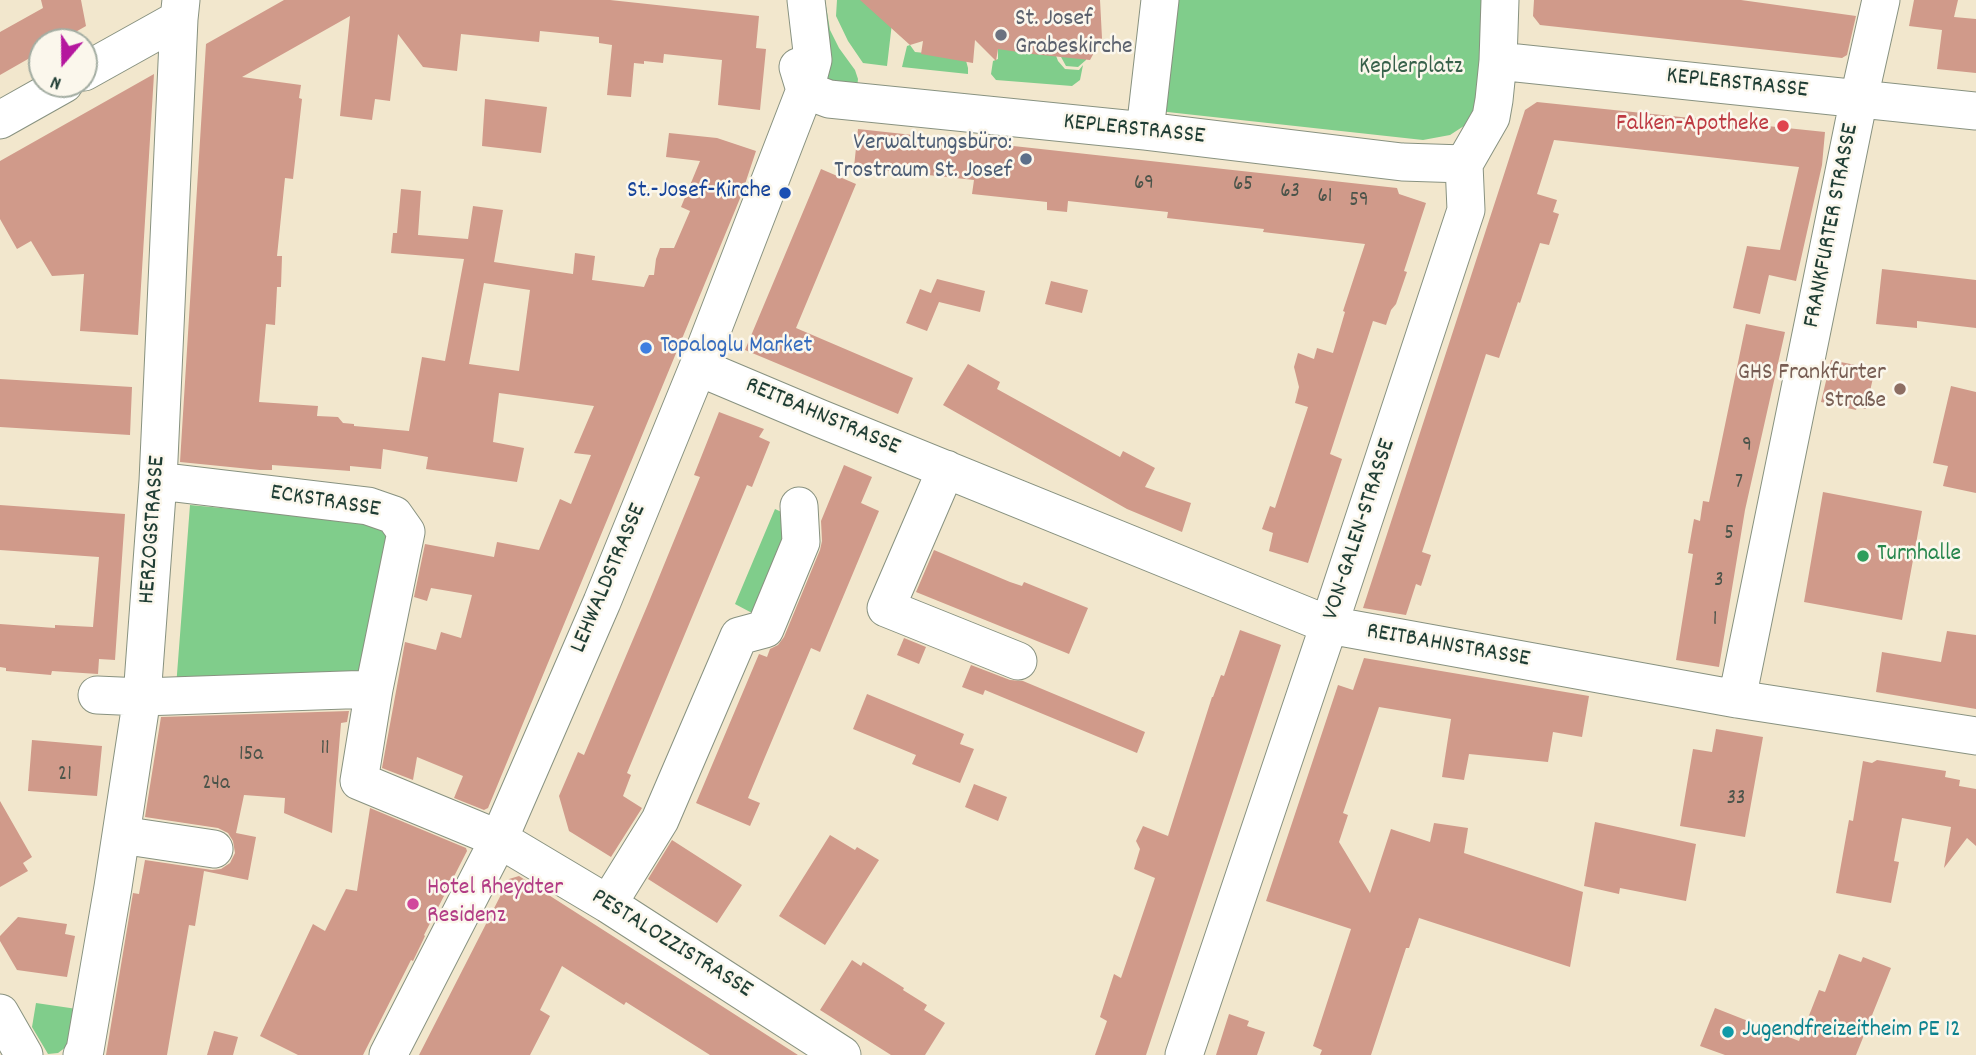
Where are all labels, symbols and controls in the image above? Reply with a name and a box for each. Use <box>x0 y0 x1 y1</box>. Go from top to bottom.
place label: St. Josef Grabeskirche <box>1015 7 1133 63</box>
marker: St. Josef Grabeskirche <box>993 27 1009 43</box>
north arrow <box>28 28 98 98</box>
park label: Keplerplatz <box>1359 55 1463 83</box>
street label: KEPLERSTRASSE <box>1665 63 1809 107</box>
text: N <box>47 67 65 96</box>
street label: KEPLERSTRASSE <box>1062 109 1206 153</box>
place label: Falken-Apotheke <box>1616 112 1769 140</box>
marker: Falken-Apotheke <box>1775 118 1791 134</box>
street label: FRANKFURTER STRASSE <box>1799 122 1867 330</box>
place label: Verwaltungsbüro: Trostraum St. Josef <box>834 131 1012 187</box>
marker: Verwaltungsbüro: Trostraum St. Josef <box>1018 151 1034 167</box>
house number: 69 <box>1134 172 1154 198</box>
house number: 65 <box>1233 173 1253 199</box>
place label: St.-Josef-Kirche <box>627 179 771 207</box>
house number: 63 <box>1280 180 1300 206</box>
marker: St.-Josef-Kirche <box>777 185 793 201</box>
house number: 61 <box>1318 185 1332 211</box>
house number: 59 <box>1349 189 1369 215</box>
place label: Topaloglu Market <box>660 334 812 362</box>
marker: Topaloglu Market <box>638 340 654 356</box>
place label: GHS Frankfurter Straße <box>1738 361 1886 417</box>
street label: REITBAHNSTRASSE <box>740 372 904 464</box>
marker: GHS Frankfurter Straße <box>1892 381 1908 397</box>
house number: 9 <box>1742 434 1752 460</box>
street label: VON-GALEN-STRASSE <box>1318 436 1404 624</box>
street label: HERZOGSTRASSE <box>134 455 174 605</box>
house number: 7 <box>1735 471 1743 497</box>
street label: ECKSTRASSE <box>268 480 382 526</box>
street label: LEHWALDSTRASSE <box>566 500 654 658</box>
house number: 5 <box>1724 522 1734 548</box>
place label: Turnhalle <box>1877 542 1961 570</box>
marker: Turnhalle <box>1855 548 1871 564</box>
house number: 3 <box>1714 569 1724 595</box>
house number: 1 <box>1713 608 1717 634</box>
street label: REITBAHNSTRASSE <box>1364 618 1532 676</box>
house number: 11 <box>320 737 330 763</box>
house number: 15a <box>239 743 263 769</box>
house number: 21 <box>58 763 72 789</box>
house number: 24a <box>202 772 230 798</box>
house number: 33 <box>1727 787 1745 813</box>
place label: Hotel Rheydter Residenz <box>427 876 563 932</box>
street label: PESTALOZZISTRASSE <box>585 884 757 1006</box>
marker: Hotel Rheydter Residenz <box>405 896 421 912</box>
place label: Jugendfreizeitheim PE 12 <box>1742 1018 1961 1046</box>
marker: Jugendfreizeitheim PE 12 <box>1720 1024 1736 1040</box>

